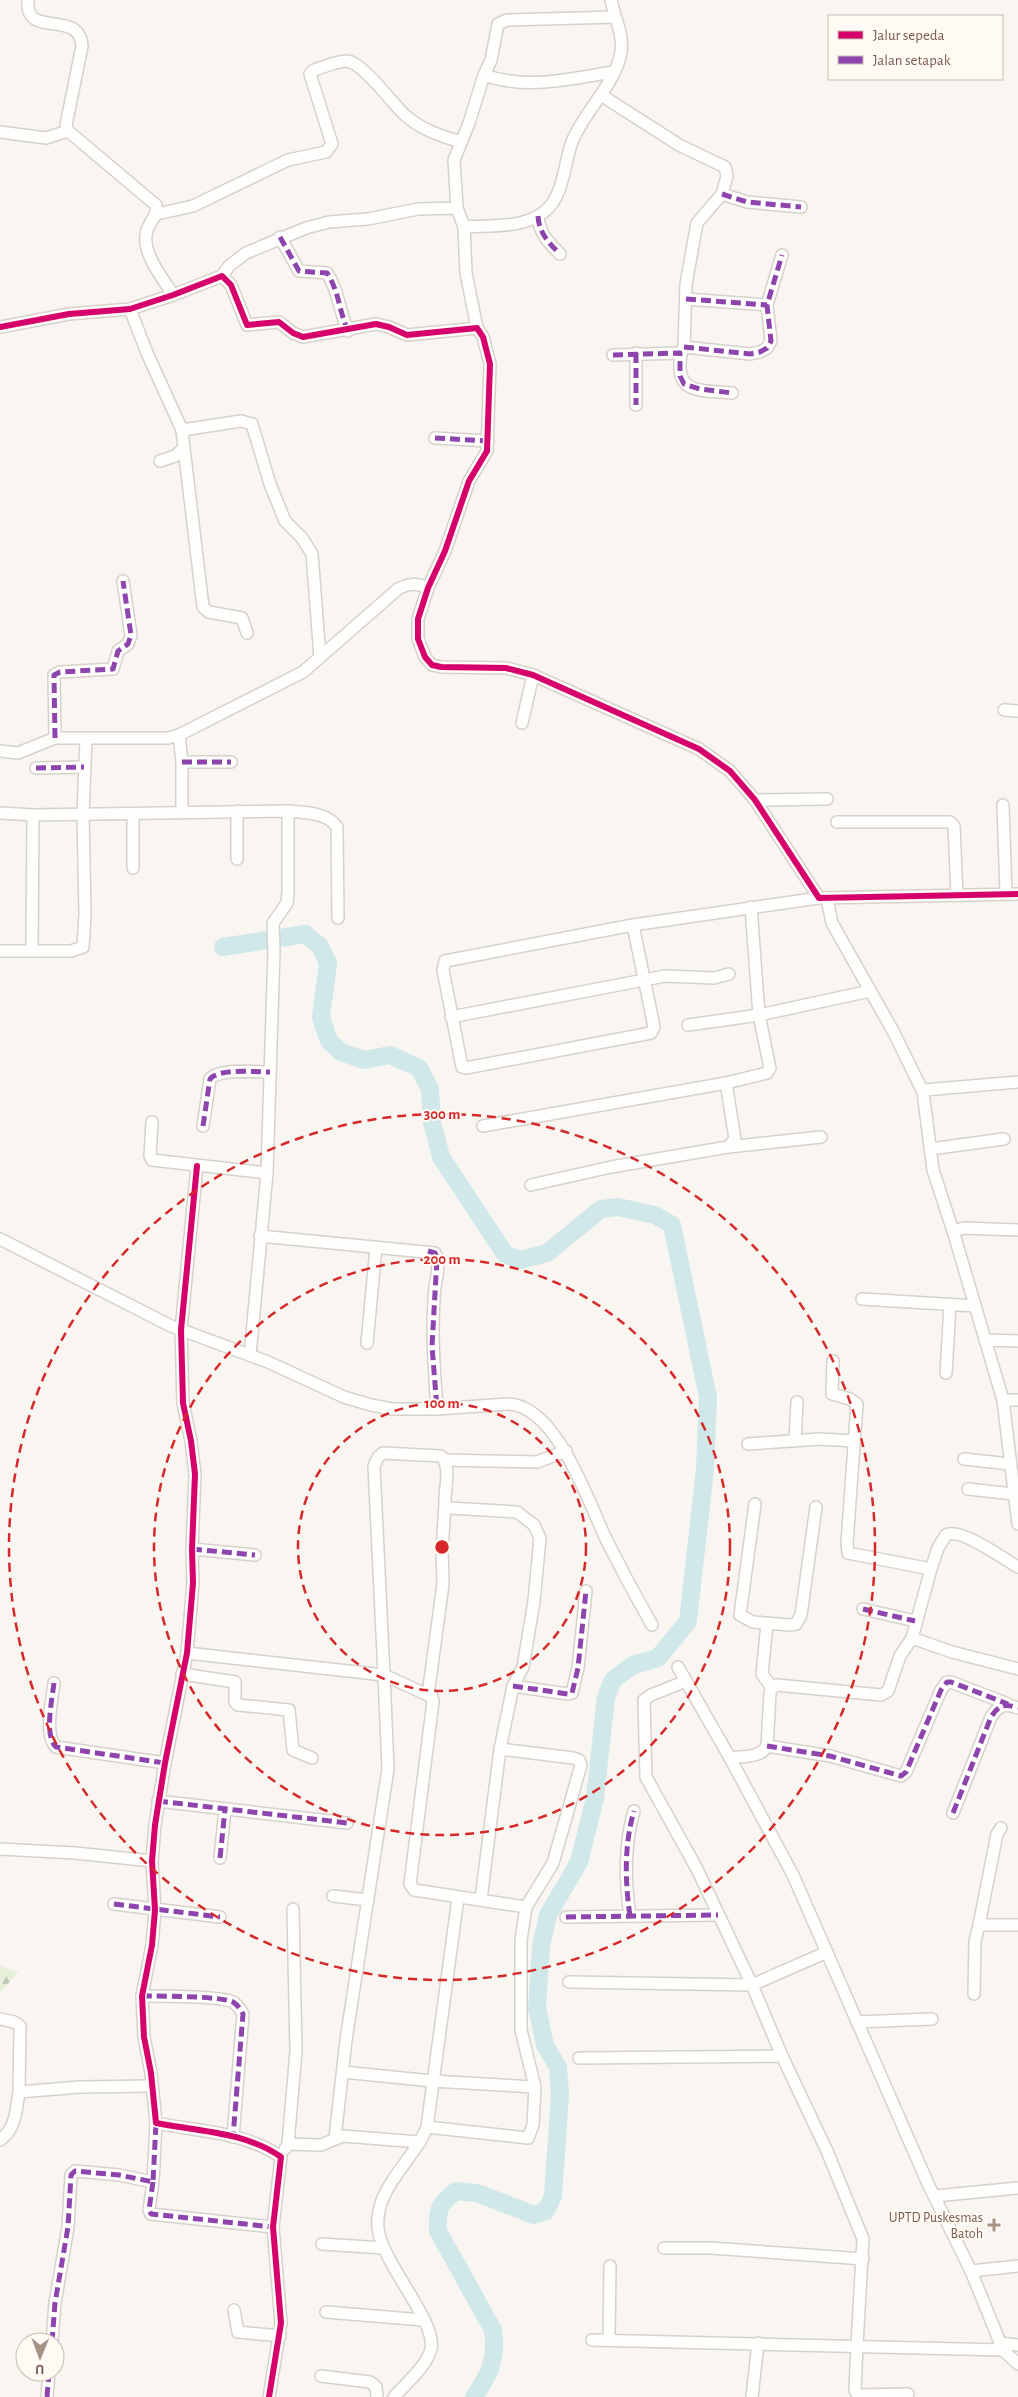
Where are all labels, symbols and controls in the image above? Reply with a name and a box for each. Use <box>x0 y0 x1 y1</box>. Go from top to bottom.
legend <box>828 15 1003 80</box>
text: Jalur sepeda <box>873 28 945 43</box>
text: Jalan setapak <box>873 53 951 68</box>
text: 300 m <box>424 1107 460 1122</box>
text: 200 m <box>423 1252 461 1267</box>
text: 100 m <box>424 1396 460 1411</box>
centre of rings <box>433 1538 451 1556</box>
place label: UPTD Puskesmas Batoh <box>889 2211 983 2241</box>
marker: UPTD Puskesmas Batoh <box>987 2218 1001 2232</box>
north arrow <box>15 2332 65 2382</box>
text: U <box>35 2362 44 2376</box>

